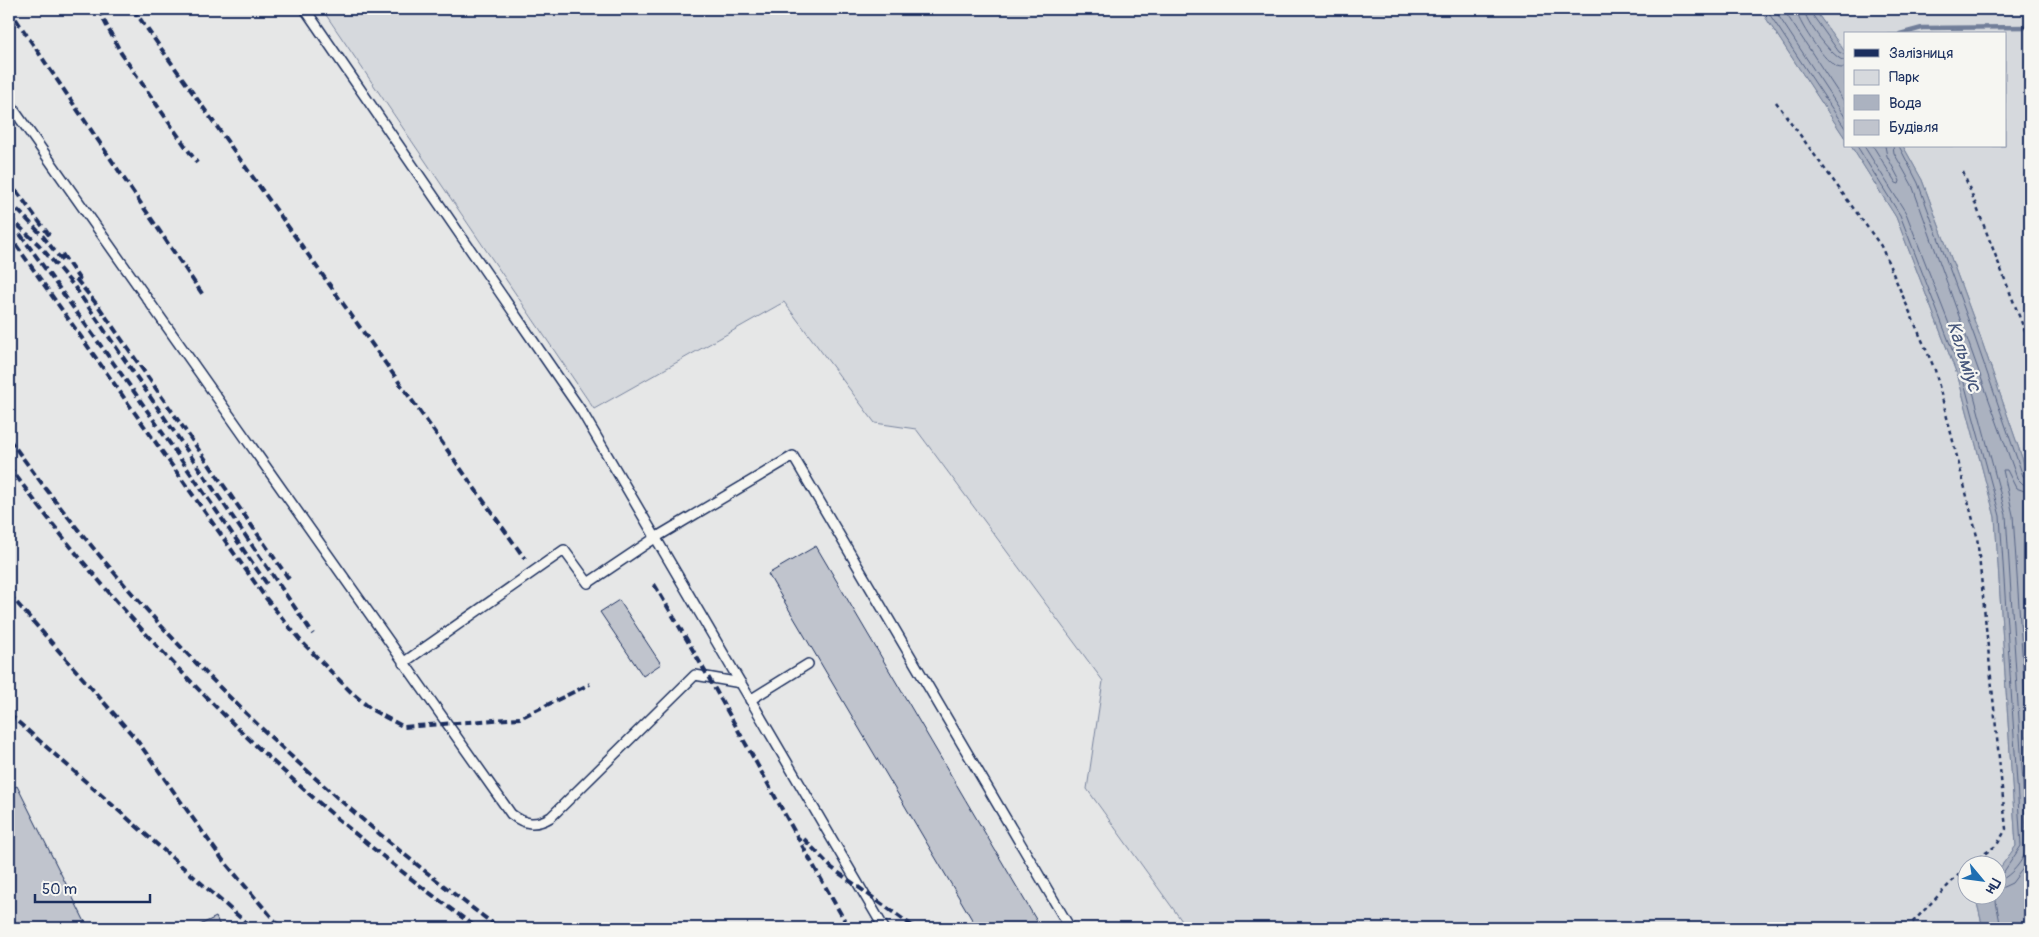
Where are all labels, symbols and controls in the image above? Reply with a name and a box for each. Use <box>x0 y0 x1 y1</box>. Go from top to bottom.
legend <box>1844 32 2006 148</box>
text: Залізниця <box>1889 44 1953 63</box>
text: Парк <box>1889 68 1920 87</box>
text: Вода <box>1889 94 1922 113</box>
text: Будівля <box>1889 118 1938 137</box>
water label: Кальміус <box>1941 318 1987 396</box>
north arrow <box>1956 854 2006 904</box>
scale bar <box>35 872 150 904</box>
text: Пн <box>1982 875 2004 897</box>
text: 50 m <box>42 880 77 899</box>

